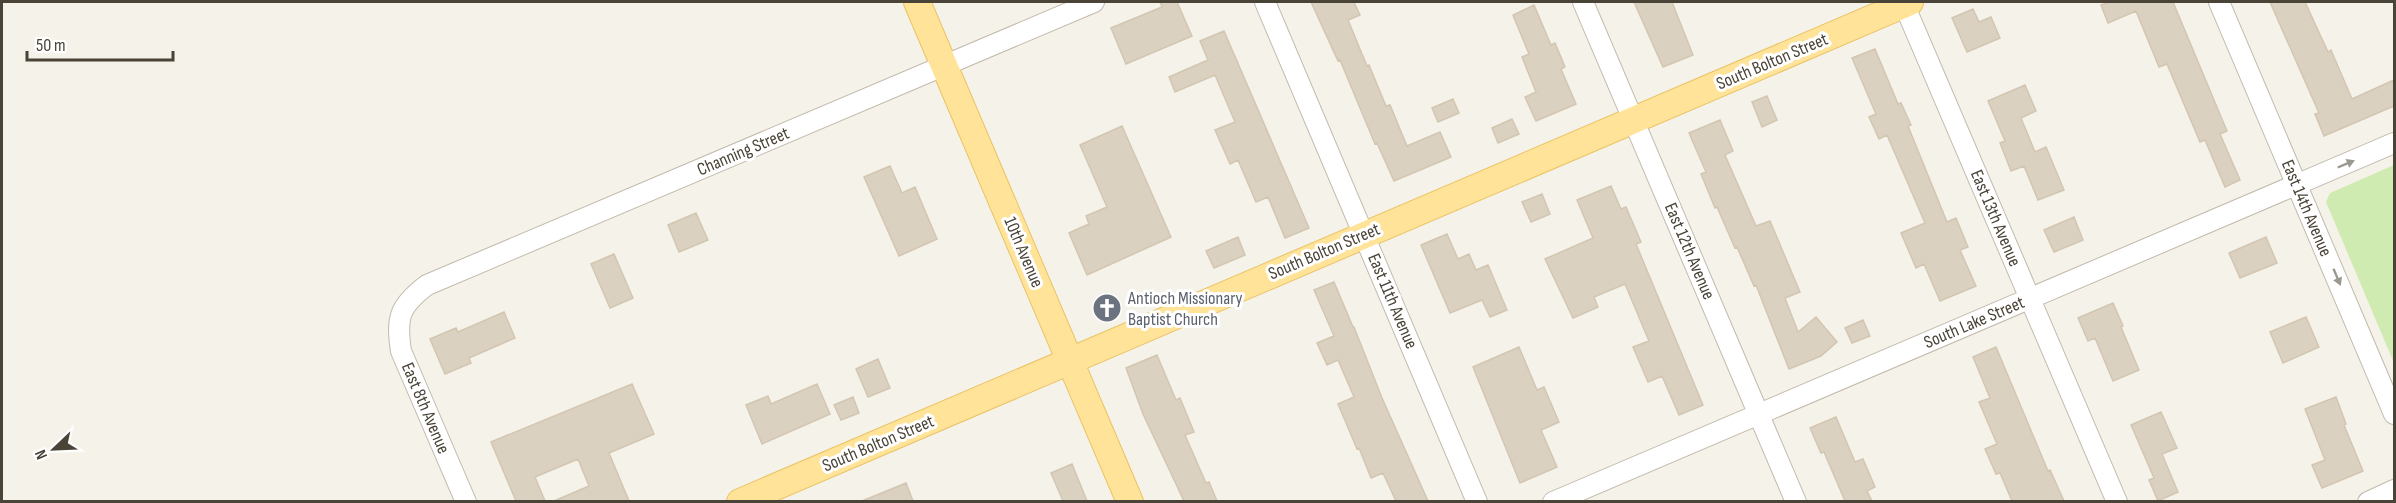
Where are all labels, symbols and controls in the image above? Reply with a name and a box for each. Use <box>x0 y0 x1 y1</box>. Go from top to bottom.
scale bar <box>27 24 172 62</box>
street label: South Bolton Street <box>1713 28 1832 94</box>
text: 50 m <box>36 35 66 56</box>
street label: Channing Street <box>694 122 793 180</box>
street label: East 14th Avenue <box>2277 157 2336 260</box>
one-way arrow <box>2337 159 2355 169</box>
street label: East 13th Avenue <box>1966 167 2025 270</box>
street label: East 12th Avenue <box>1660 200 1719 303</box>
street label: 10th Avenue <box>999 214 1048 291</box>
street label: South Bolton Street <box>1265 218 1384 284</box>
street label: East 11th Avenue <box>1363 250 1422 352</box>
one-way arrow <box>2332 269 2342 287</box>
place label: Antioch Missionary Baptist Church <box>1127 288 1242 330</box>
church icon: Antioch Missionary Baptist Church <box>1091 292 1123 324</box>
street label: South Lake Street <box>1921 292 2028 353</box>
street label: East 8th Avenue <box>397 360 454 457</box>
street label: South Bolton Street <box>819 410 938 476</box>
north arrow <box>24 419 84 479</box>
text: N <box>31 447 52 462</box>

